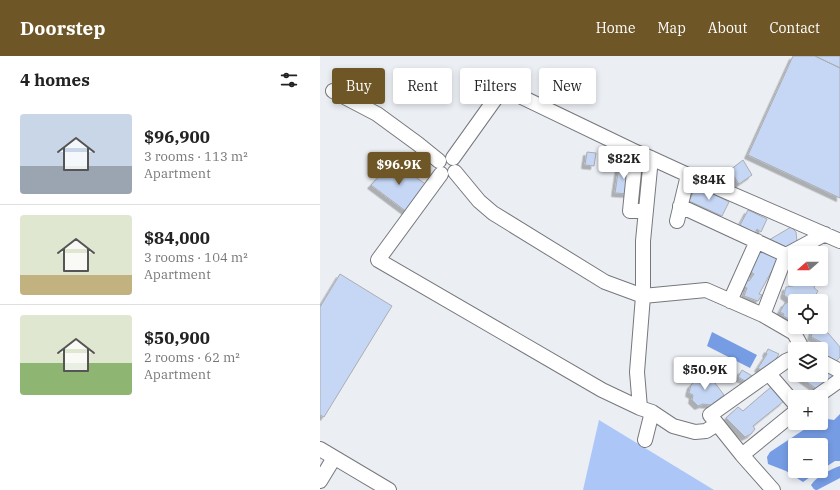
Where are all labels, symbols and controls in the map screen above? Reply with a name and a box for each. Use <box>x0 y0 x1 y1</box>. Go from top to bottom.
text: Doorstep <box>20 16 105 40</box>
text: Home <box>596 19 635 37</box>
text: Map <box>657 19 686 37</box>
text: About <box>708 19 747 37</box>
text: Contact <box>769 19 820 37</box>
chip: Buy <box>332 68 385 104</box>
chip: Rent <box>393 68 452 104</box>
chip: Filters <box>460 68 531 104</box>
chip: New <box>539 68 596 104</box>
text: 4 homes <box>20 69 90 91</box>
icon: filters <box>278 69 300 91</box>
text: $96,900 <box>144 126 210 148</box>
icon: home <box>52 130 100 178</box>
pin: $82K <box>600 146 648 180</box>
text: 3 rooms · 113 m² <box>144 148 248 165</box>
text: $82K <box>607 150 641 167</box>
pin: $96.9K <box>366 152 432 186</box>
text: $96.9K <box>377 156 421 173</box>
text: Apartment <box>144 165 211 182</box>
pin: $84K <box>685 167 733 201</box>
text: $84K <box>692 171 726 188</box>
text: $84,000 <box>144 227 210 249</box>
icon: home <box>52 231 100 279</box>
north arrow <box>788 246 828 286</box>
map controls <box>788 246 828 478</box>
text: 3 rooms · 104 m² <box>144 249 248 266</box>
text: Apartment <box>144 266 211 283</box>
button: locate <box>788 294 828 334</box>
text: $50,900 <box>144 327 210 349</box>
icon: home <box>52 331 100 379</box>
button: layers <box>788 342 828 382</box>
text: 2 rooms · 62 m² <box>144 349 240 366</box>
pin: $50.9K <box>672 357 738 391</box>
text: $50.9K <box>683 361 727 378</box>
text: Apartment <box>144 366 211 383</box>
button: + <box>788 390 828 430</box>
button: − <box>788 438 828 478</box>

